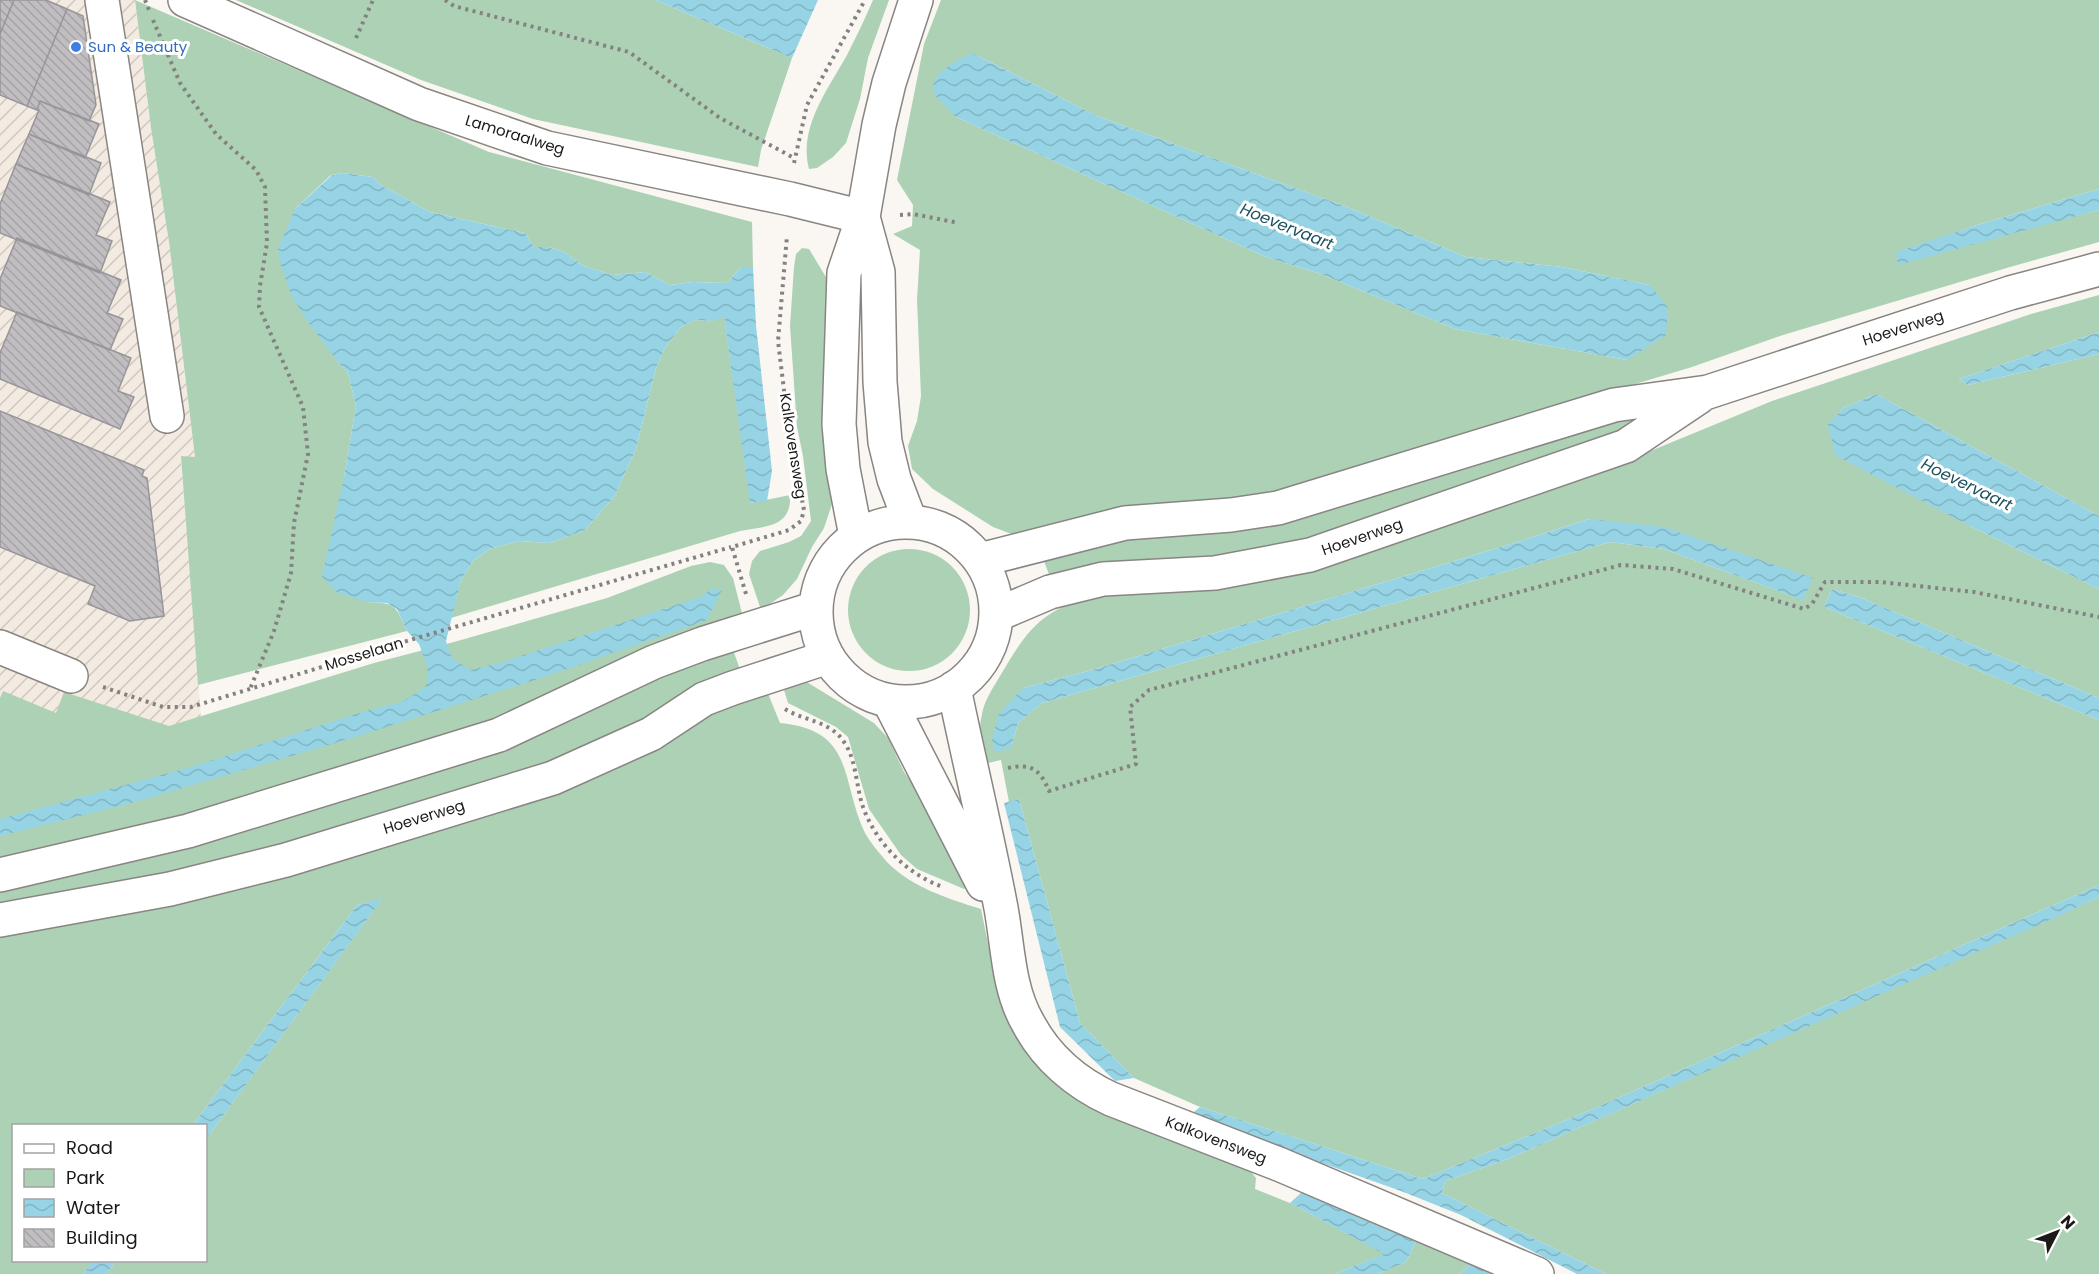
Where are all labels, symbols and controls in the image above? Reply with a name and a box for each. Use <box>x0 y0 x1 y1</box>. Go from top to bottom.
place label: Sun & Beauty <box>88 36 188 57</box>
marker: Sun & Beauty <box>69 40 83 54</box>
street label: Lamoraalweg <box>463 109 567 160</box>
water label: Hoevervaart <box>1237 197 1338 256</box>
street label: Hoeverweg <box>1859 305 1946 351</box>
street label: Kalkovensweg <box>775 391 812 500</box>
water label: Hoevervaart <box>1917 453 2017 517</box>
street label: Hoeverweg <box>1319 513 1405 560</box>
street label: Mosselaan <box>322 632 406 675</box>
street label: Hoeverweg <box>380 794 467 839</box>
street label: Kalkovensweg <box>1162 1111 1270 1169</box>
legend <box>12 1124 207 1262</box>
text: Road <box>66 1135 113 1160</box>
text: Park <box>66 1165 105 1190</box>
text: Water <box>66 1195 120 1220</box>
north arrow <box>2027 1202 2087 1262</box>
text: N <box>2055 1210 2080 1234</box>
text: Building <box>66 1225 138 1250</box>

